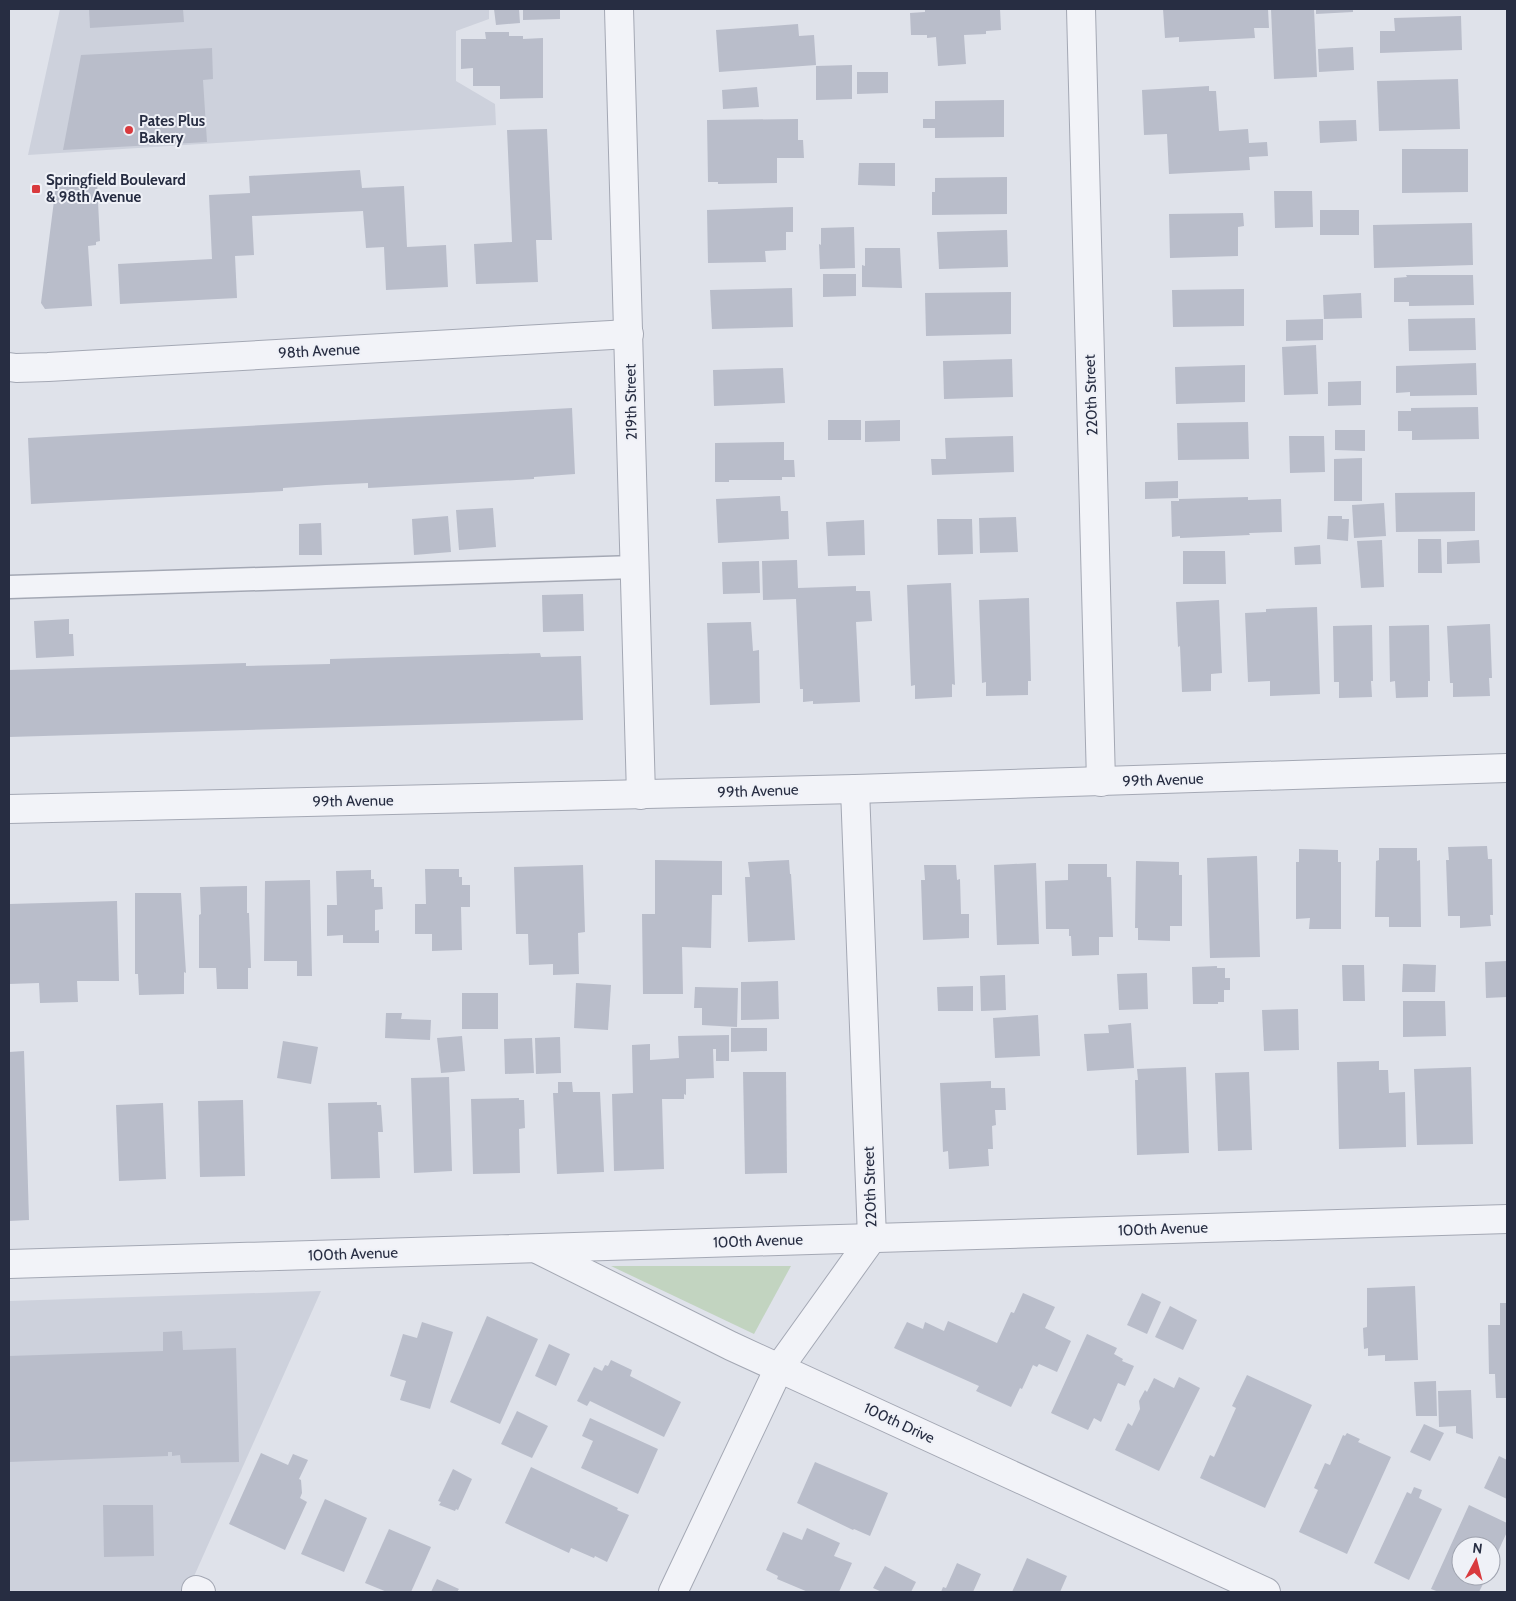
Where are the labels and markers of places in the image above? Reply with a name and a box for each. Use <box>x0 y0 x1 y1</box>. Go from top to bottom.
place label: Pates Plus Bakery <box>139 112 205 147</box>
marker: Pates Plus Bakery <box>123 124 135 136</box>
place label: Springfield Boulevard & 98th Avenue <box>46 171 186 206</box>
marker: Springfield Boulevard & 98th Avenue <box>30 183 42 195</box>

